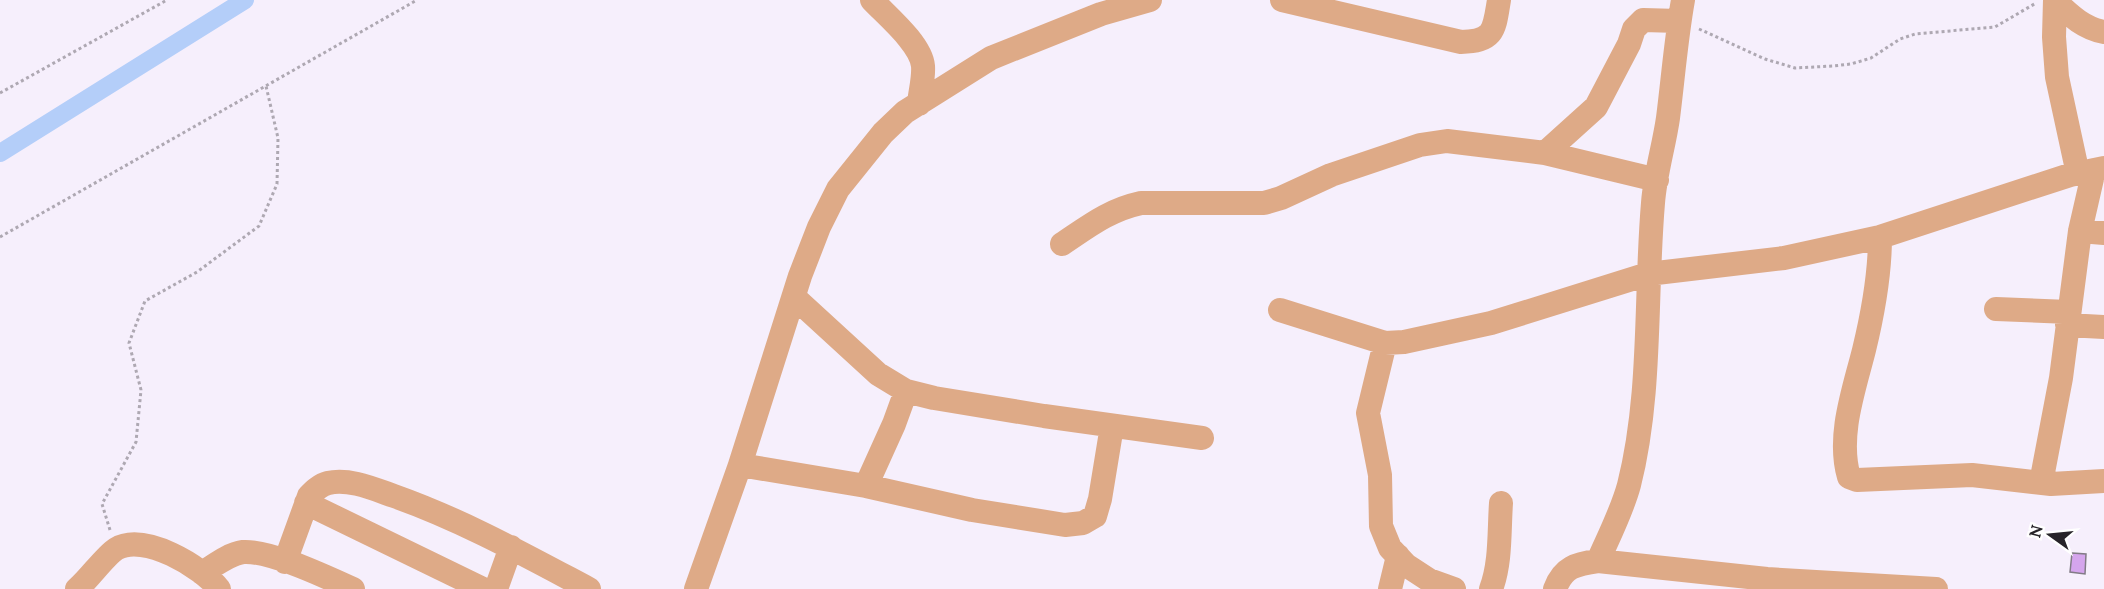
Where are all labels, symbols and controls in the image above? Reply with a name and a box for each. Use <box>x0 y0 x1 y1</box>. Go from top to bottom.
north arrow <box>2020 505 2080 565</box>
text: N <box>2024 523 2047 540</box>

